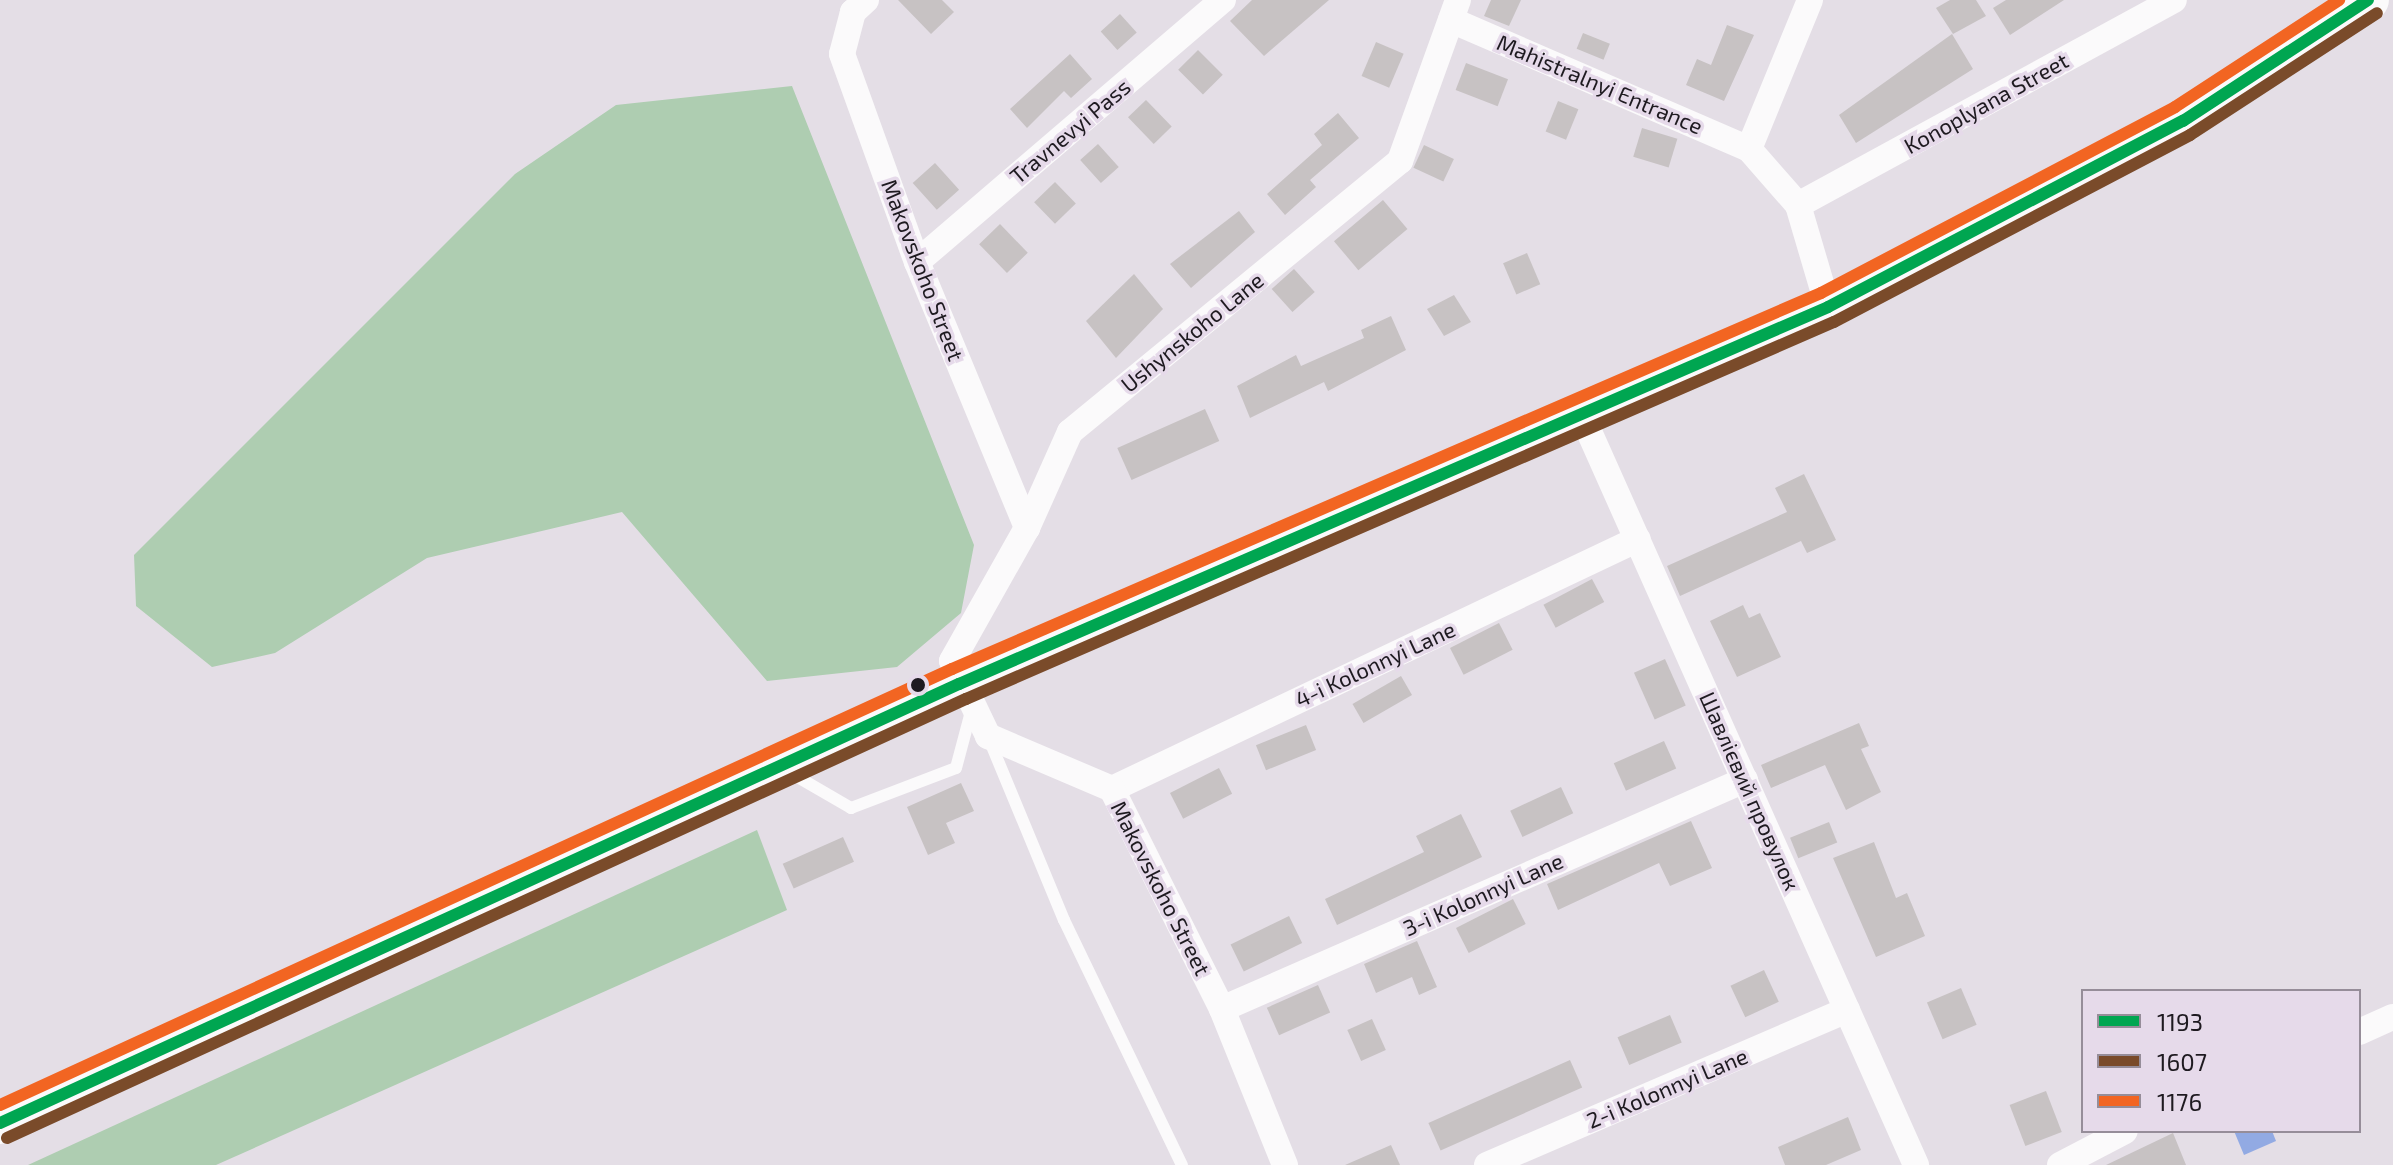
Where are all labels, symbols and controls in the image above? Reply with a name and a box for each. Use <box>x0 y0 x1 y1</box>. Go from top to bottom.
street label: Mahistralnyi Entrance <box>1493 29 1707 139</box>
street label: Konoplyana Street <box>1899 47 2073 159</box>
street label: Travnevyi Pass <box>1005 73 1135 189</box>
street label: Makovskoho Street <box>876 176 970 364</box>
street label: Ushynskoho Lane <box>1115 266 1269 398</box>
street label: 4-i Kolonnyi Lane <box>1291 615 1459 713</box>
unlabelled marker <box>910 677 926 693</box>
street label: Шавлієвий провулок <box>1694 688 1806 894</box>
street label: Makovskoho Street <box>1106 796 1216 980</box>
street label: 3-i Kolonnyi Lane <box>1399 847 1567 941</box>
legend <box>2081 989 2361 1133</box>
text: 1193 <box>2157 1007 2203 1036</box>
street label: 2-i Kolonnyi Lane <box>1582 1042 1752 1134</box>
text: 1607 <box>2157 1047 2207 1076</box>
text: 1176 <box>2157 1087 2202 1116</box>

